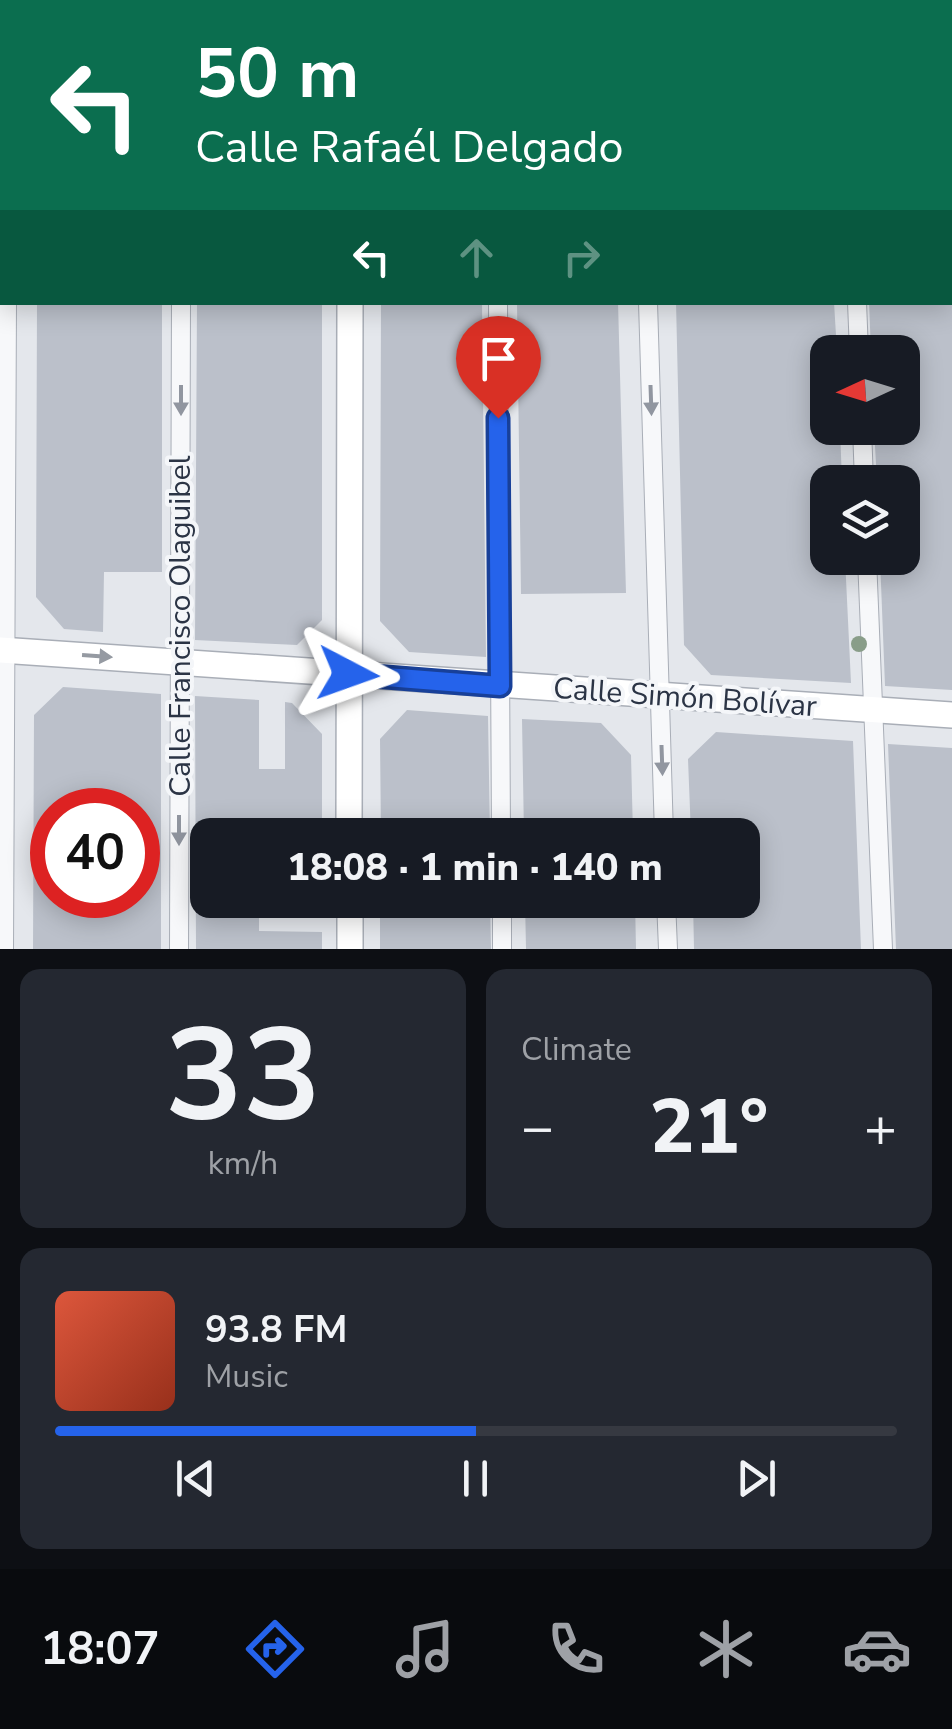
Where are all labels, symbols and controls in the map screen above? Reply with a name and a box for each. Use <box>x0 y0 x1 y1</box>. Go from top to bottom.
text: 50 m <box>195 26 359 122</box>
icon: left <box>30 40 160 170</box>
text: Calle Rafaél Delgado <box>195 117 624 178</box>
icon: left <box>344 230 399 285</box>
icon: ahead <box>449 230 504 285</box>
icon: right <box>554 230 609 285</box>
pin <box>456 316 541 419</box>
icon: arrive <box>471 331 526 386</box>
north arrow <box>810 335 920 445</box>
map controls <box>810 335 920 575</box>
one-way arrow <box>173 384 189 416</box>
one-way arrow <box>644 384 660 416</box>
street label: Calle Francisco Olaguibel <box>160 455 201 797</box>
button: layers <box>810 465 920 575</box>
position arrow <box>296 622 400 726</box>
one-way arrow <box>82 649 114 665</box>
street label: Calle Simón Bolívar <box>552 668 818 727</box>
one-way arrow <box>655 744 671 776</box>
speed limit sign: 40 <box>30 788 160 918</box>
one-way arrow <box>171 814 187 846</box>
text: 18:08 · 1 min · 140 m <box>287 842 663 893</box>
text: 33 <box>165 988 321 1165</box>
text: Climate <box>521 1028 632 1071</box>
text: 21° <box>650 1076 768 1178</box>
text: − <box>521 1090 554 1165</box>
text: + <box>864 1090 897 1165</box>
text: km/h <box>208 1142 278 1185</box>
text: 93.8 FM <box>205 1304 347 1355</box>
text: Music <box>205 1355 288 1398</box>
icon: previous <box>168 1451 223 1506</box>
icon: pause <box>448 1451 503 1506</box>
icon: next <box>729 1451 784 1506</box>
icon: directions <box>240 1614 310 1684</box>
icon: music <box>390 1614 460 1684</box>
icon: phone <box>541 1614 611 1684</box>
icon: climate <box>691 1614 761 1684</box>
icon: car <box>842 1614 912 1684</box>
text: 18:07 <box>40 1619 159 1680</box>

